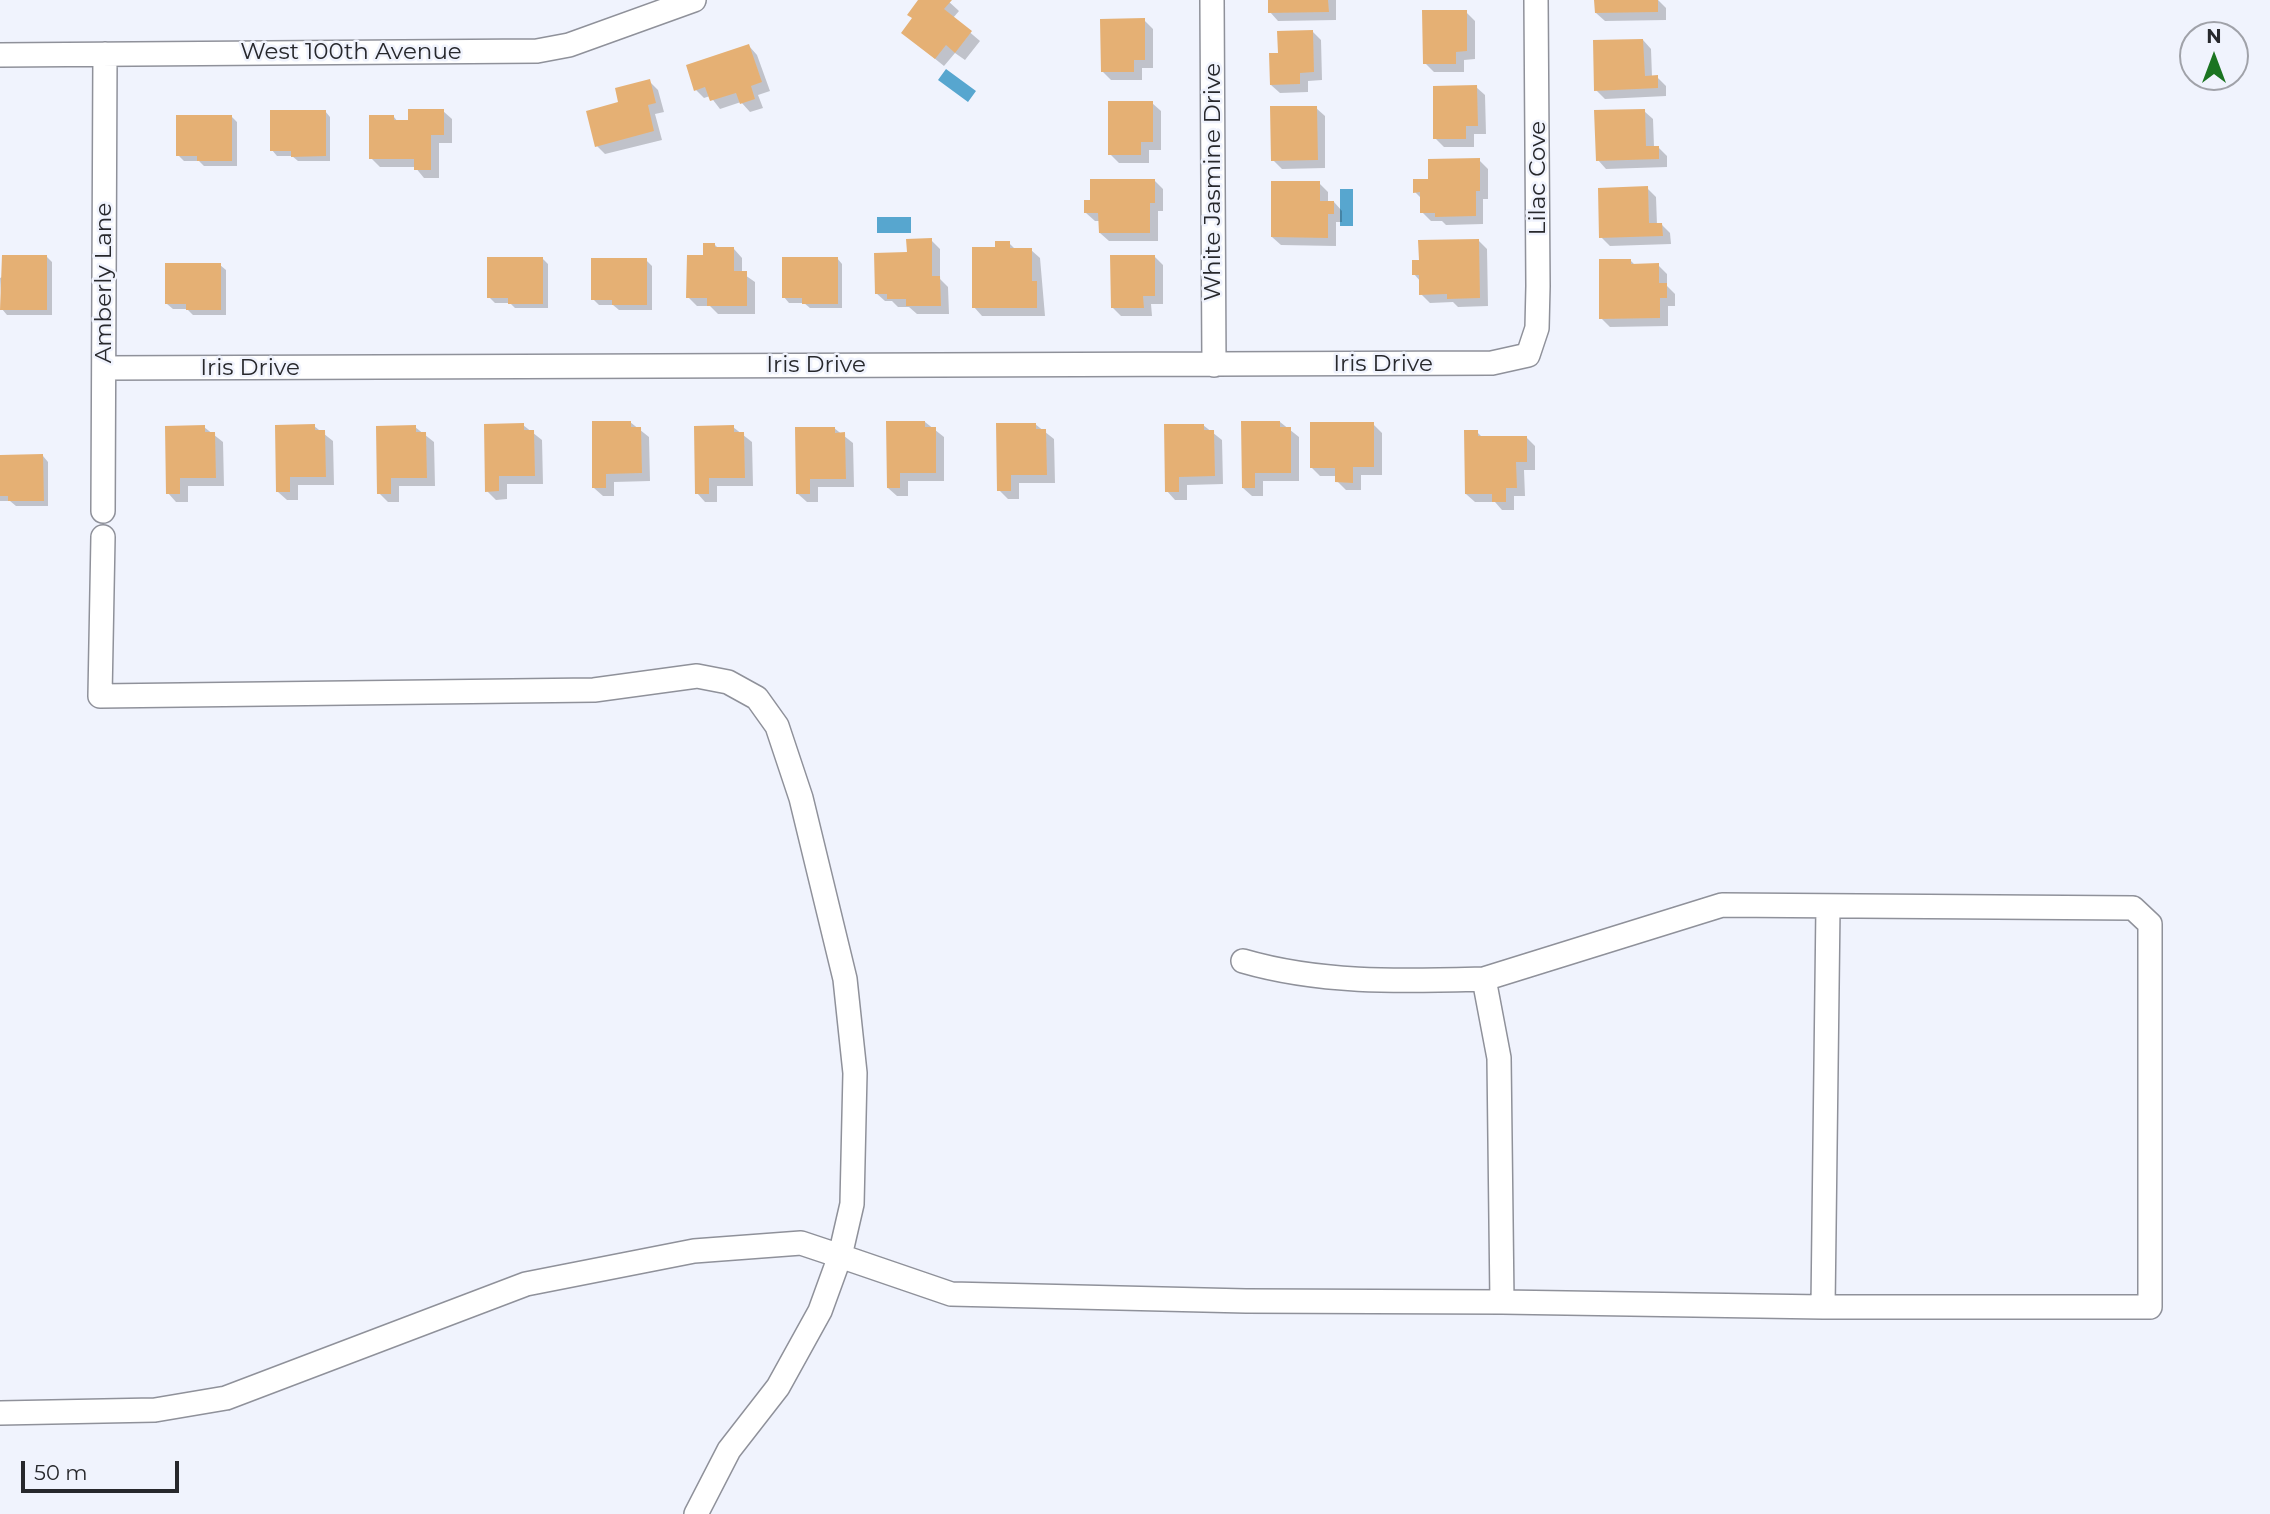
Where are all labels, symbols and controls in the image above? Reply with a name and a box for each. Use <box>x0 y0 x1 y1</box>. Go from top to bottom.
north arrow <box>2179 21 2249 91</box>
text: N <box>2206 25 2222 48</box>
street label: West 100th Avenue <box>240 38 462 66</box>
street label: White Jasmine Drive <box>1199 63 1227 301</box>
street label: Lilac Cove <box>1524 121 1552 235</box>
street label: Amberly Lane <box>90 203 118 363</box>
street label: Iris Drive <box>1333 350 1433 378</box>
street label: Iris Drive <box>766 351 866 379</box>
street label: Iris Drive <box>200 354 300 382</box>
scale bar <box>24 1448 182 1492</box>
text: 50 m <box>34 1460 88 1485</box>

